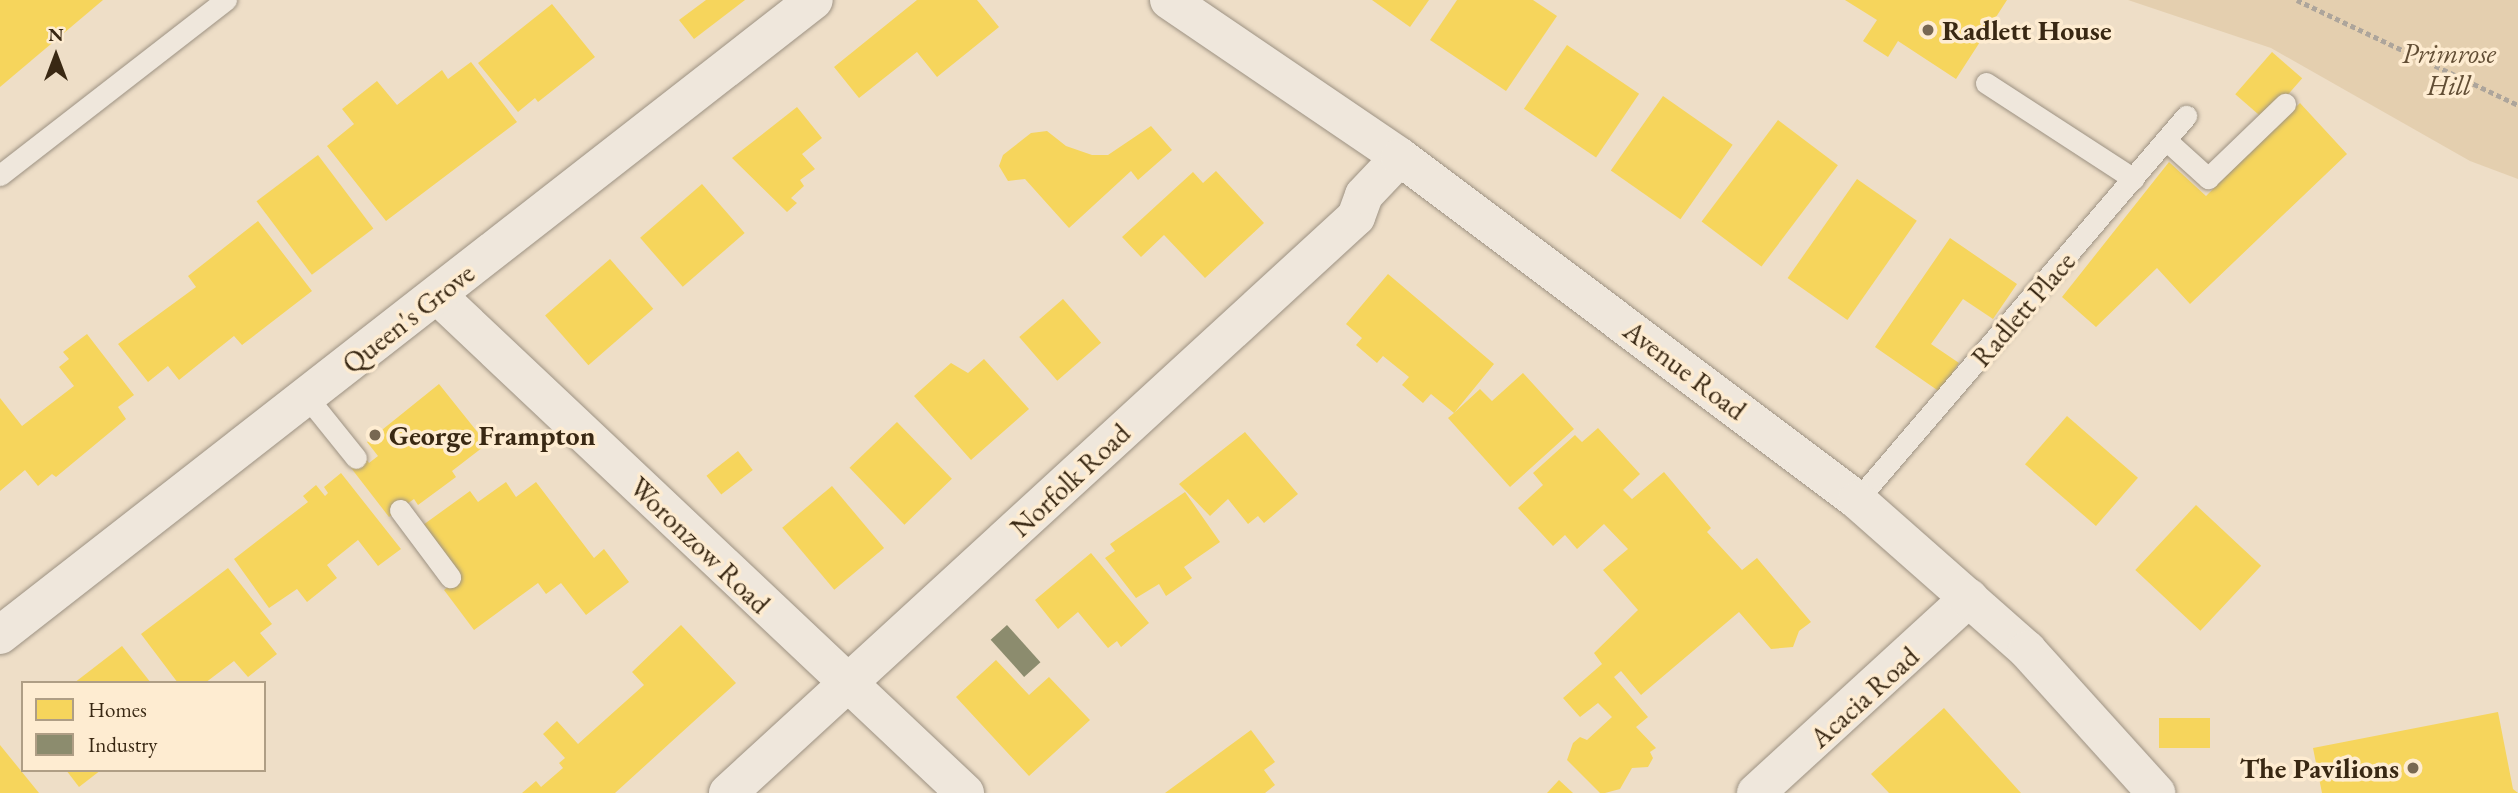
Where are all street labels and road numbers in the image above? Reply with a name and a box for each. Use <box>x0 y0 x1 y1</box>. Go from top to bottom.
street label: Radlett Place <box>1964 245 2082 373</box>
street label: Queen's Grove <box>335 256 481 380</box>
street label: Avenue Road <box>1617 313 1753 427</box>
street label: Norfolk Road <box>1003 416 1137 544</box>
street label: Woronzow Road <box>623 470 777 620</box>
street label: Acacia Road <box>1803 639 1925 755</box>

